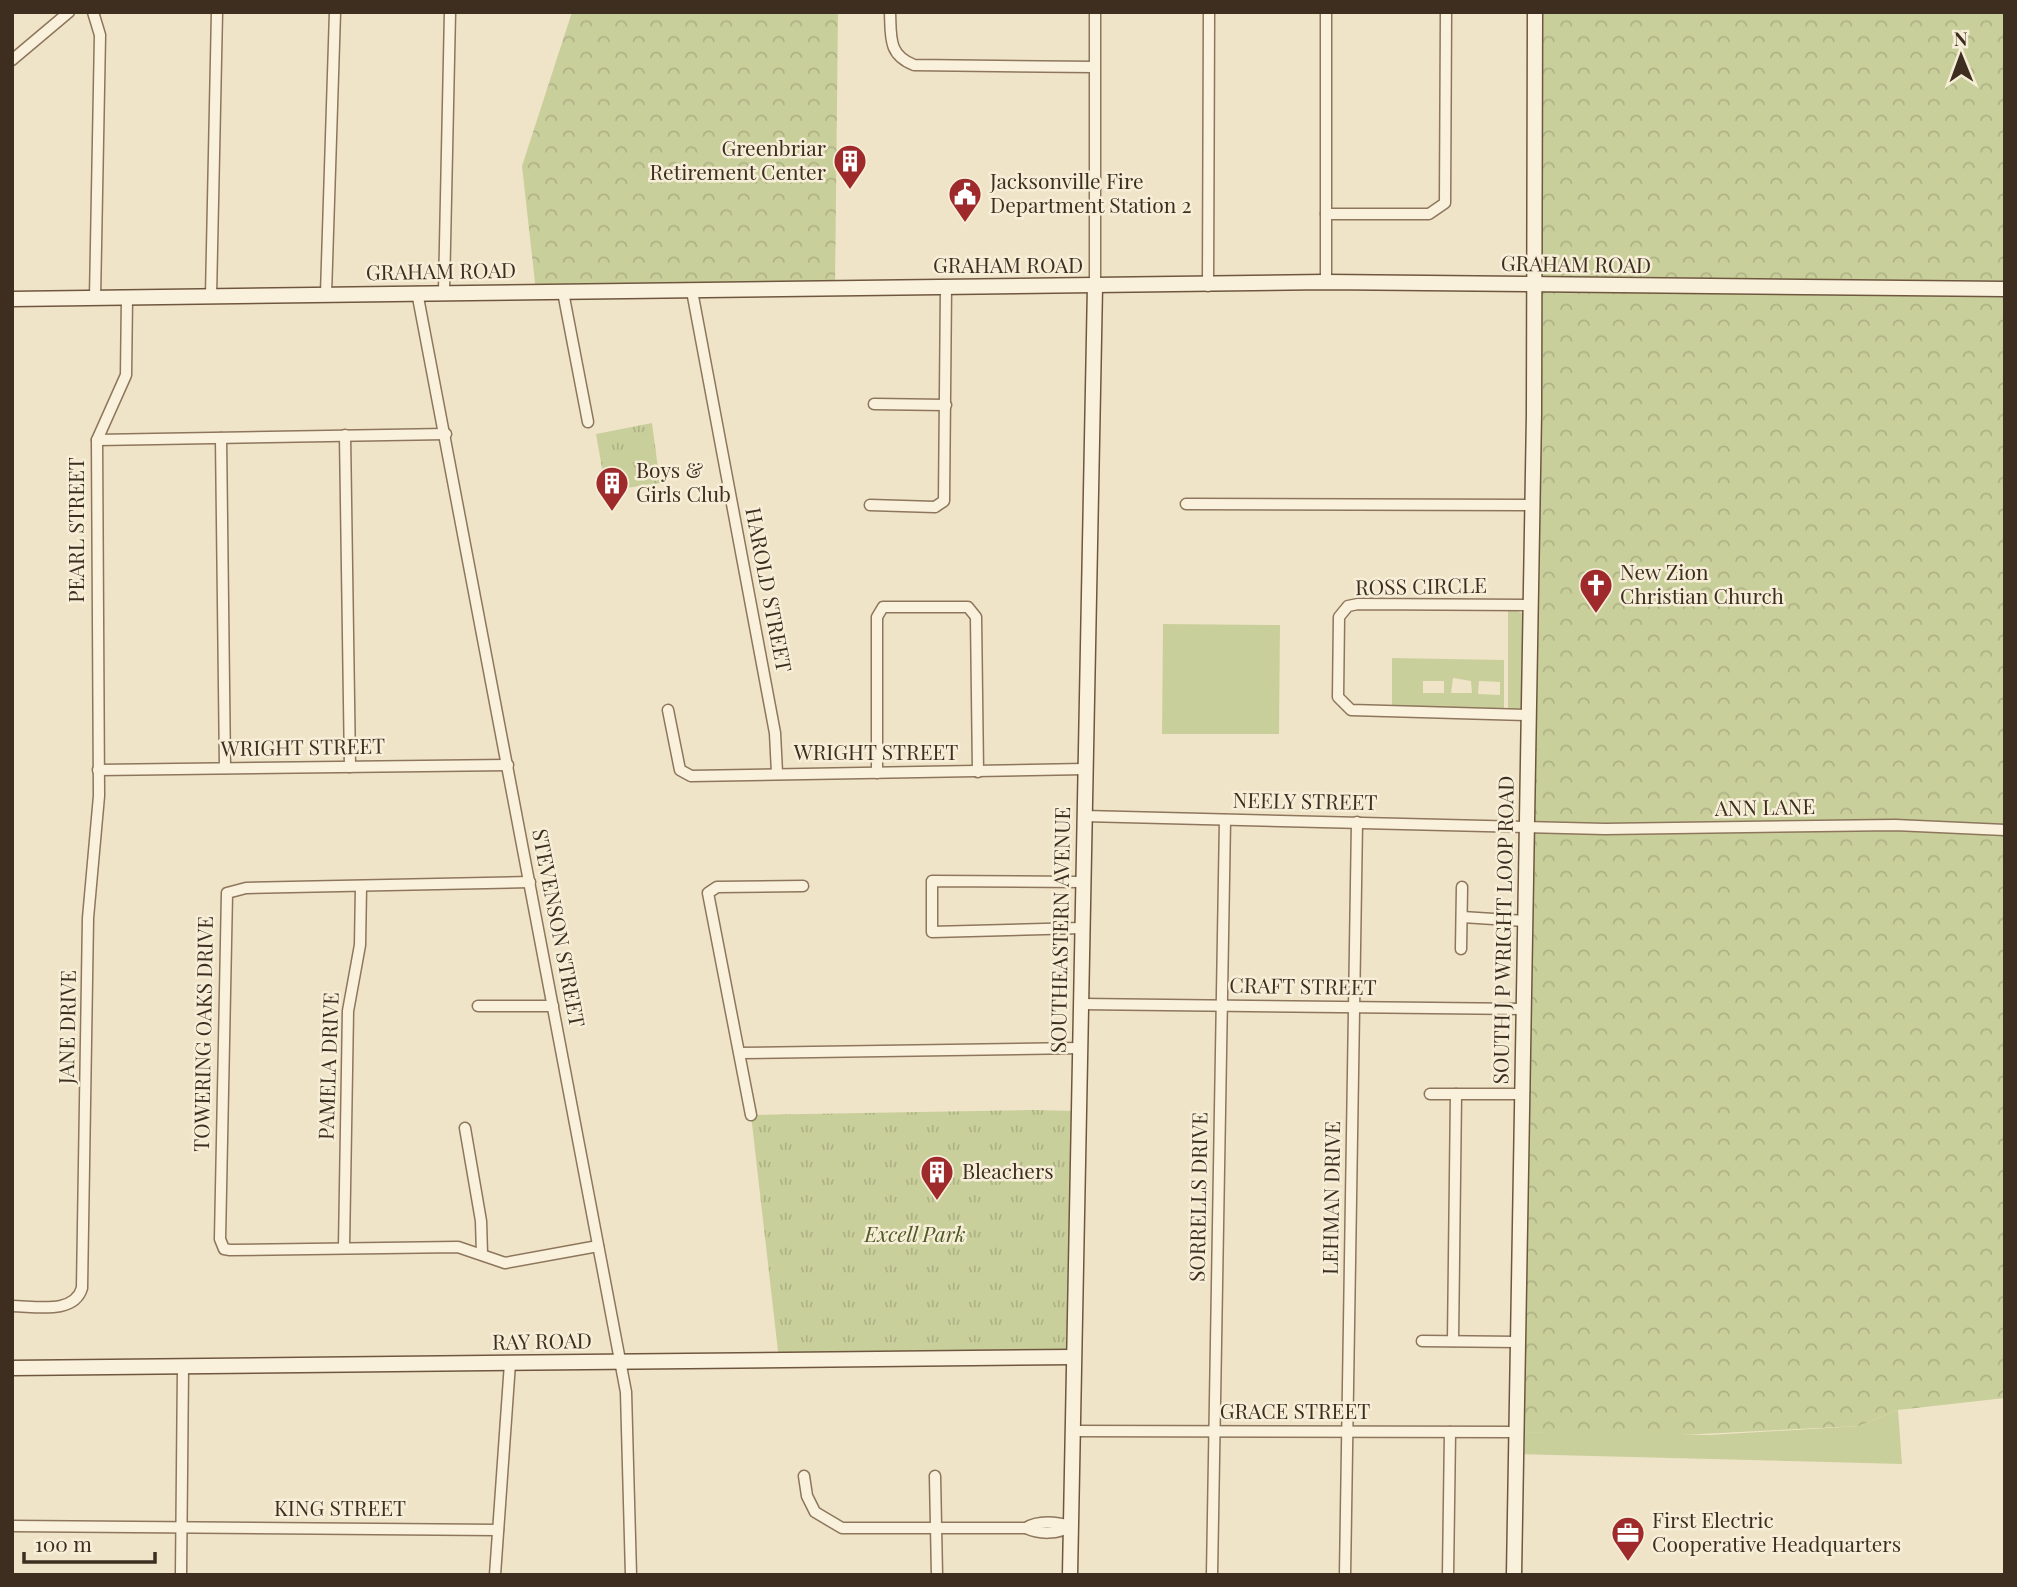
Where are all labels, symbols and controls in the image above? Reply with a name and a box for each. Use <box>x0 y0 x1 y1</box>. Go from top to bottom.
north arrow <box>1926 21 1996 91</box>
text: N <box>1954 25 1968 51</box>
place label: Greenbriar Retirement Center <box>649 133 827 185</box>
building icon: Greenbriar Retirement Center <box>831 142 869 191</box>
place label: Jacksonville Fire Department Station 2 <box>989 166 1192 218</box>
public building icon: Jacksonville Fire Department Station 2 <box>946 175 984 224</box>
street label: GRAHAM ROAD <box>1501 248 1651 278</box>
street label: GRAHAM ROAD <box>933 250 1083 278</box>
street label: GRAHAM ROAD <box>366 255 516 285</box>
place label: Boys & Girls Club <box>636 455 731 507</box>
street label: PEARL STREET <box>61 457 89 603</box>
building icon: Boys & Girls Club <box>593 464 631 513</box>
street label: HAROLD STREET <box>740 505 800 674</box>
place label: New Zion Christian Church <box>1620 557 1785 609</box>
church icon: New Zion Christian Church <box>1577 566 1615 615</box>
street label: ROSS CIRCLE <box>1355 570 1487 600</box>
street label: WRIGHT STREET <box>219 731 386 761</box>
street label: WRIGHT STREET <box>793 737 958 765</box>
street label: SOUTH J P WRIGHT LOOP ROAD <box>1485 775 1519 1085</box>
street label: NEELY STREET <box>1232 785 1378 815</box>
street label: ANN LANE <box>1713 791 1815 821</box>
street label: SOUTHEASTERN AVENUE <box>1043 807 1075 1053</box>
street label: STEVENSON STREET <box>527 826 593 1029</box>
street label: TOWERING OAKS DRIVE <box>186 916 218 1152</box>
street label: JANE DRIVE <box>51 970 81 1085</box>
street label: CRAFT STREET <box>1229 970 1377 1000</box>
street label: PAMELA DRIVE <box>310 992 344 1140</box>
street label: SORRELLS DRIVE <box>1182 1112 1212 1282</box>
street label: LEHMAN DRIVE <box>1315 1121 1345 1275</box>
building icon: Bleachers <box>918 1153 956 1202</box>
place label: Bleachers <box>962 1156 1054 1184</box>
park label: Excell Park <box>864 1219 966 1247</box>
street label: RAY ROAD <box>492 1325 592 1355</box>
street label: GRACE STREET <box>1220 1396 1370 1424</box>
street label: KING STREET <box>274 1493 406 1521</box>
place label: First Electric Cooperative Headquarters <box>1652 1505 1901 1557</box>
office icon: First Electric Cooperative Headquarters <box>1609 1514 1647 1563</box>
scale bar <box>24 1520 156 1564</box>
text: 100 m <box>35 1529 92 1557</box>

